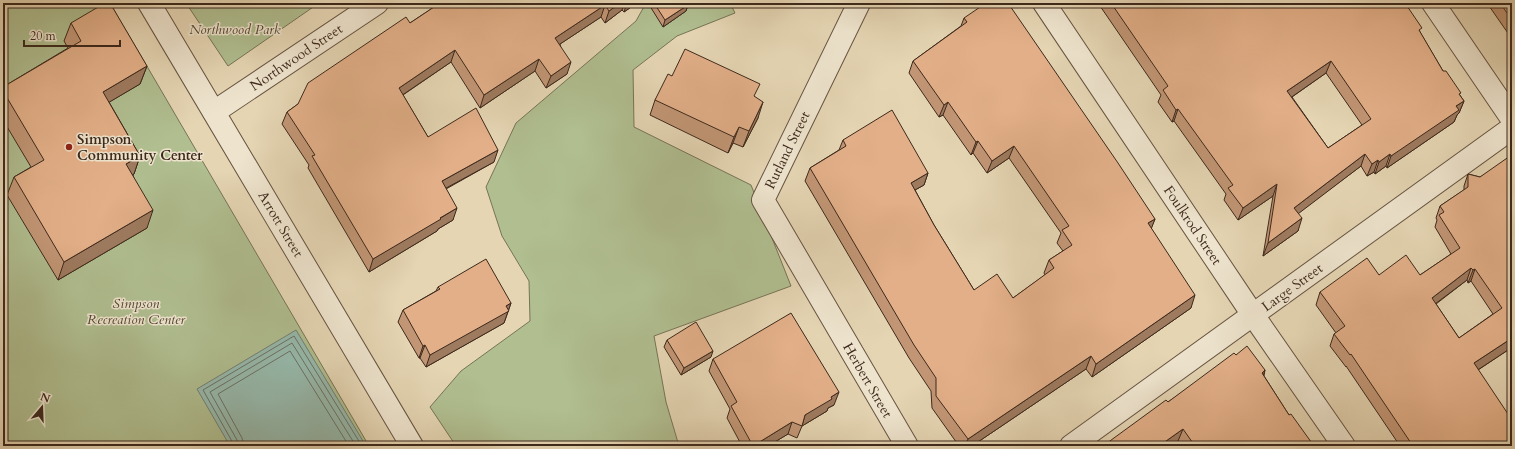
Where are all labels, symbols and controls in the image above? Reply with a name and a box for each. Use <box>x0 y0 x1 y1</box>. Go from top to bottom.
street label: Northwood Street <box>246 19 347 95</box>
park label: Northwood Park <box>189 20 281 39</box>
scale bar <box>24 22 120 48</box>
text: 20 m <box>30 28 57 44</box>
street label: Rutland Street <box>760 108 815 192</box>
place label: Simpson Community Center <box>77 130 203 165</box>
marker: Simpson Community Center <box>64 142 74 152</box>
street label: Foulkrod Street <box>1159 182 1226 269</box>
street label: Arrott Street <box>253 188 308 261</box>
street label: Large Street <box>1258 258 1327 316</box>
park label: Simpson Recreation Center <box>87 294 185 329</box>
street label: Herbert Street <box>838 339 897 422</box>
north arrow <box>22 387 62 427</box>
text: N <box>38 389 52 407</box>

